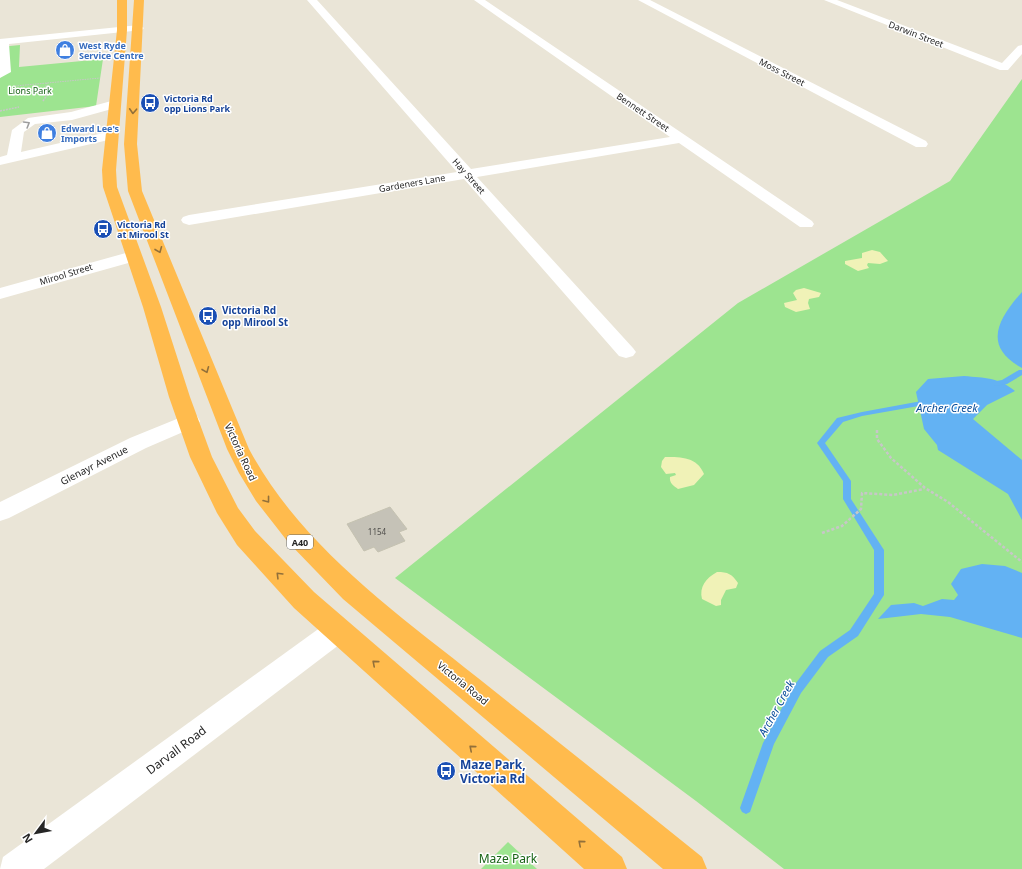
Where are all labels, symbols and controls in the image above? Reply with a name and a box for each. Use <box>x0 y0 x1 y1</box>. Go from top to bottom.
street label: Darwin Street <box>887 18 946 51</box>
shop icon: West Ryde Service Centre <box>54 39 76 61</box>
place label: West Ryde Service Centre <box>79 39 144 62</box>
street label: Moss Street <box>757 55 808 89</box>
park label: Lions Park <box>8 84 52 97</box>
street label: Bennett Street <box>614 90 673 135</box>
bus stop icon: Victoria Rd opp Lions Park <box>139 92 161 114</box>
place label: Victoria Rd opp Lions Park <box>164 92 230 115</box>
one-way arrow <box>128 108 137 114</box>
one-way arrow <box>23 122 30 129</box>
shop icon: Edward Lee's Imports <box>36 122 58 144</box>
place label: Edward Lee's Imports <box>61 122 120 145</box>
street label: Hay Street <box>450 155 489 197</box>
street label: Gardeners Lane <box>378 171 446 195</box>
bus stop icon: Victoria Rd at Mirool St <box>92 218 114 240</box>
place label: Victoria Rd at Mirool St <box>117 218 169 241</box>
one-way arrow <box>154 246 162 253</box>
street label: Mirool Street <box>38 260 95 288</box>
place label: Victoria Rd opp Mirool St <box>222 303 289 329</box>
bus stop icon: Victoria Rd opp Mirool St <box>197 305 219 327</box>
one-way arrow <box>202 367 210 374</box>
water label: Archer Creek <box>915 400 978 415</box>
street label: Victoria Road <box>222 421 260 483</box>
street label: Glenayr Avenue <box>58 442 131 488</box>
one-way arrow <box>262 496 269 503</box>
house number: 1154 <box>368 526 387 537</box>
road number: A40 <box>287 535 313 549</box>
one-way arrow <box>276 572 284 580</box>
street label: Victoria Road <box>435 658 491 708</box>
one-way arrow <box>372 660 379 667</box>
water label: Archer Creek <box>754 677 798 739</box>
street label: Darvall Road <box>142 722 210 778</box>
one-way arrow <box>470 746 477 753</box>
place label: Maze Park, Victoria Rd <box>460 756 526 787</box>
bus stop icon: Maze Park, Victoria Rd <box>435 760 457 782</box>
north arrow <box>16 813 56 853</box>
text: N <box>18 831 36 846</box>
one-way arrow <box>578 841 585 848</box>
park label: Maze Park <box>479 850 538 867</box>

